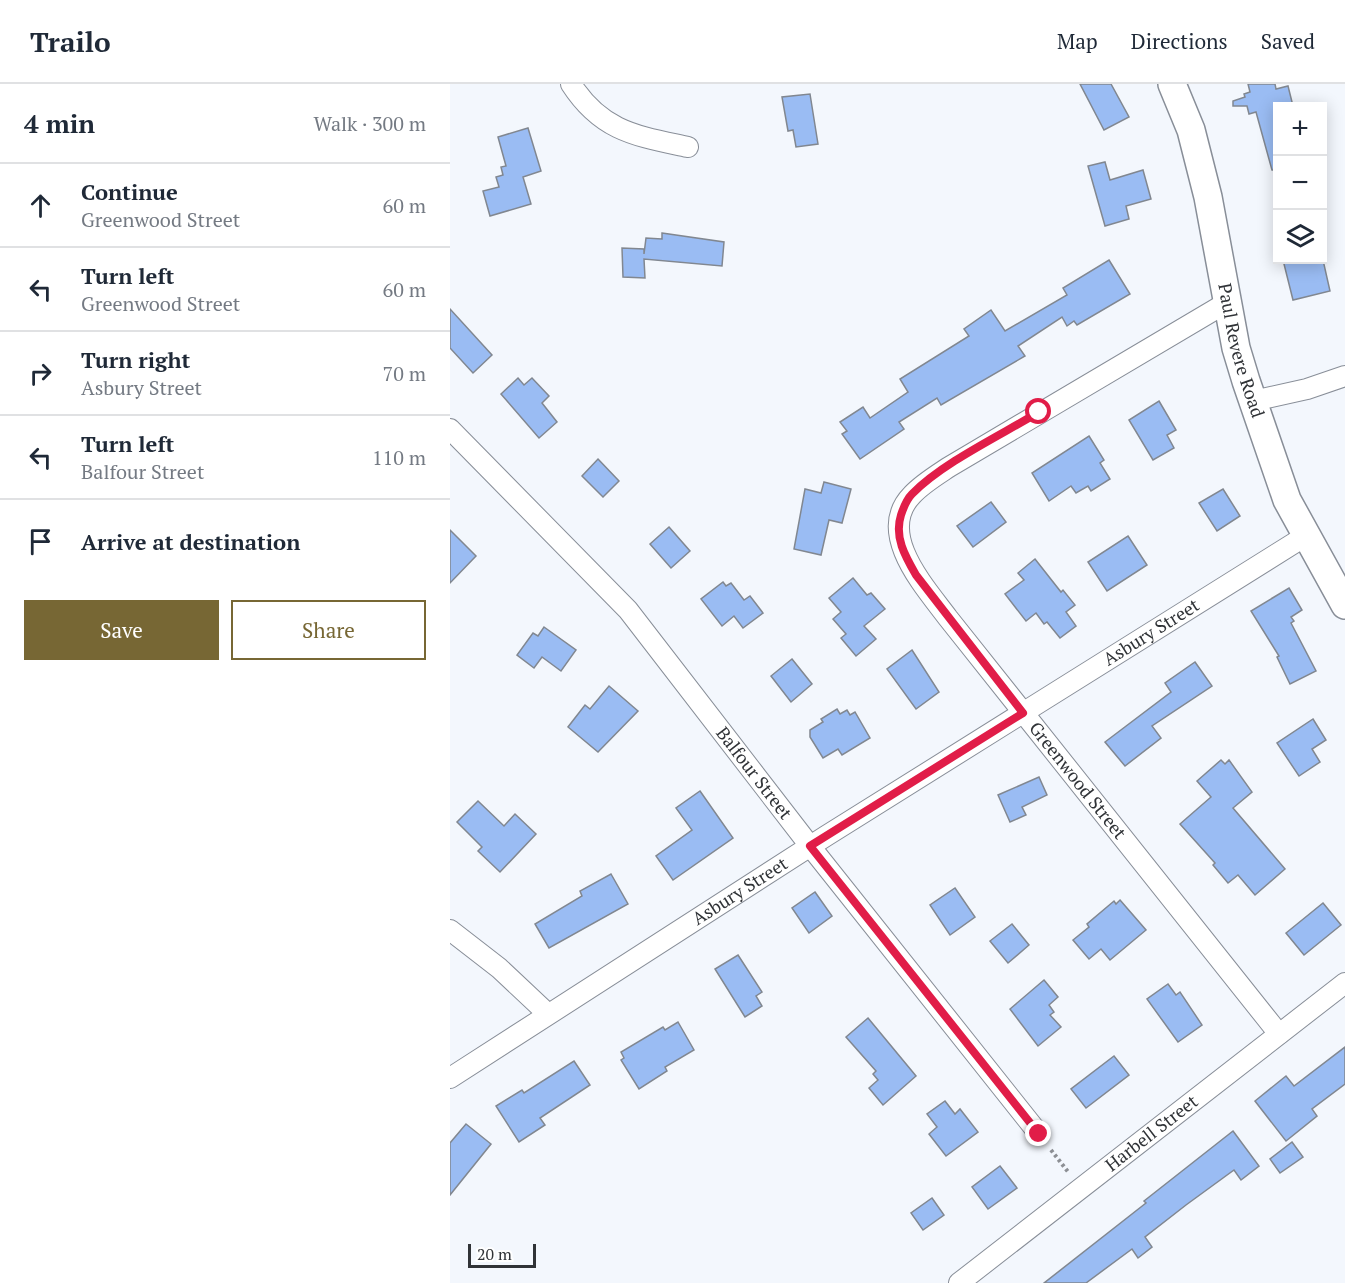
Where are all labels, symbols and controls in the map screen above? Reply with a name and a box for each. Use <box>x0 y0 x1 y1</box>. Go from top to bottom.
text: Trailo <box>30 23 111 60</box>
text: Map <box>1057 27 1098 55</box>
text: Directions <box>1131 27 1228 55</box>
text: Saved <box>1261 27 1315 55</box>
map controls <box>1273 102 1327 264</box>
button: + <box>1273 102 1327 156</box>
text: 4 min <box>24 106 95 140</box>
text: Walk · 300 m <box>314 110 426 137</box>
button: − <box>1273 156 1327 210</box>
text: Continue <box>81 177 178 206</box>
icon: ahead <box>24 189 57 222</box>
text: 60 m <box>383 192 426 219</box>
text: Greenwood Street <box>81 206 240 233</box>
button: layers <box>1273 210 1327 264</box>
text: Turn left <box>81 261 174 290</box>
icon: left <box>24 273 57 306</box>
text: 60 m <box>383 276 426 303</box>
street label: Paul Revere Road <box>1213 281 1271 421</box>
text: Greenwood Street <box>81 290 240 317</box>
text: Turn right <box>81 345 190 374</box>
icon: right <box>24 357 57 390</box>
text: 70 m <box>383 360 426 387</box>
text: Asbury Street <box>81 374 202 401</box>
route start <box>1025 398 1051 424</box>
text: Turn left <box>81 429 174 458</box>
icon: left <box>24 441 57 474</box>
text: 110 m <box>372 444 426 471</box>
text: Balfour Street <box>81 458 204 485</box>
icon: arrive <box>24 525 57 558</box>
text: Arrive at destination <box>81 527 300 556</box>
street label: Asbury Street <box>1098 592 1204 671</box>
button: Save <box>24 600 219 660</box>
button: Share <box>231 600 426 660</box>
street label: Greenwood Street <box>1024 717 1132 844</box>
street label: Balfour Street <box>711 721 798 824</box>
street label: Asbury Street <box>687 851 792 930</box>
street label: Harbell Street <box>1100 1089 1203 1176</box>
route end <box>1025 1120 1051 1146</box>
scale bar <box>468 1241 536 1268</box>
text: 20 m <box>477 1243 512 1265</box>

